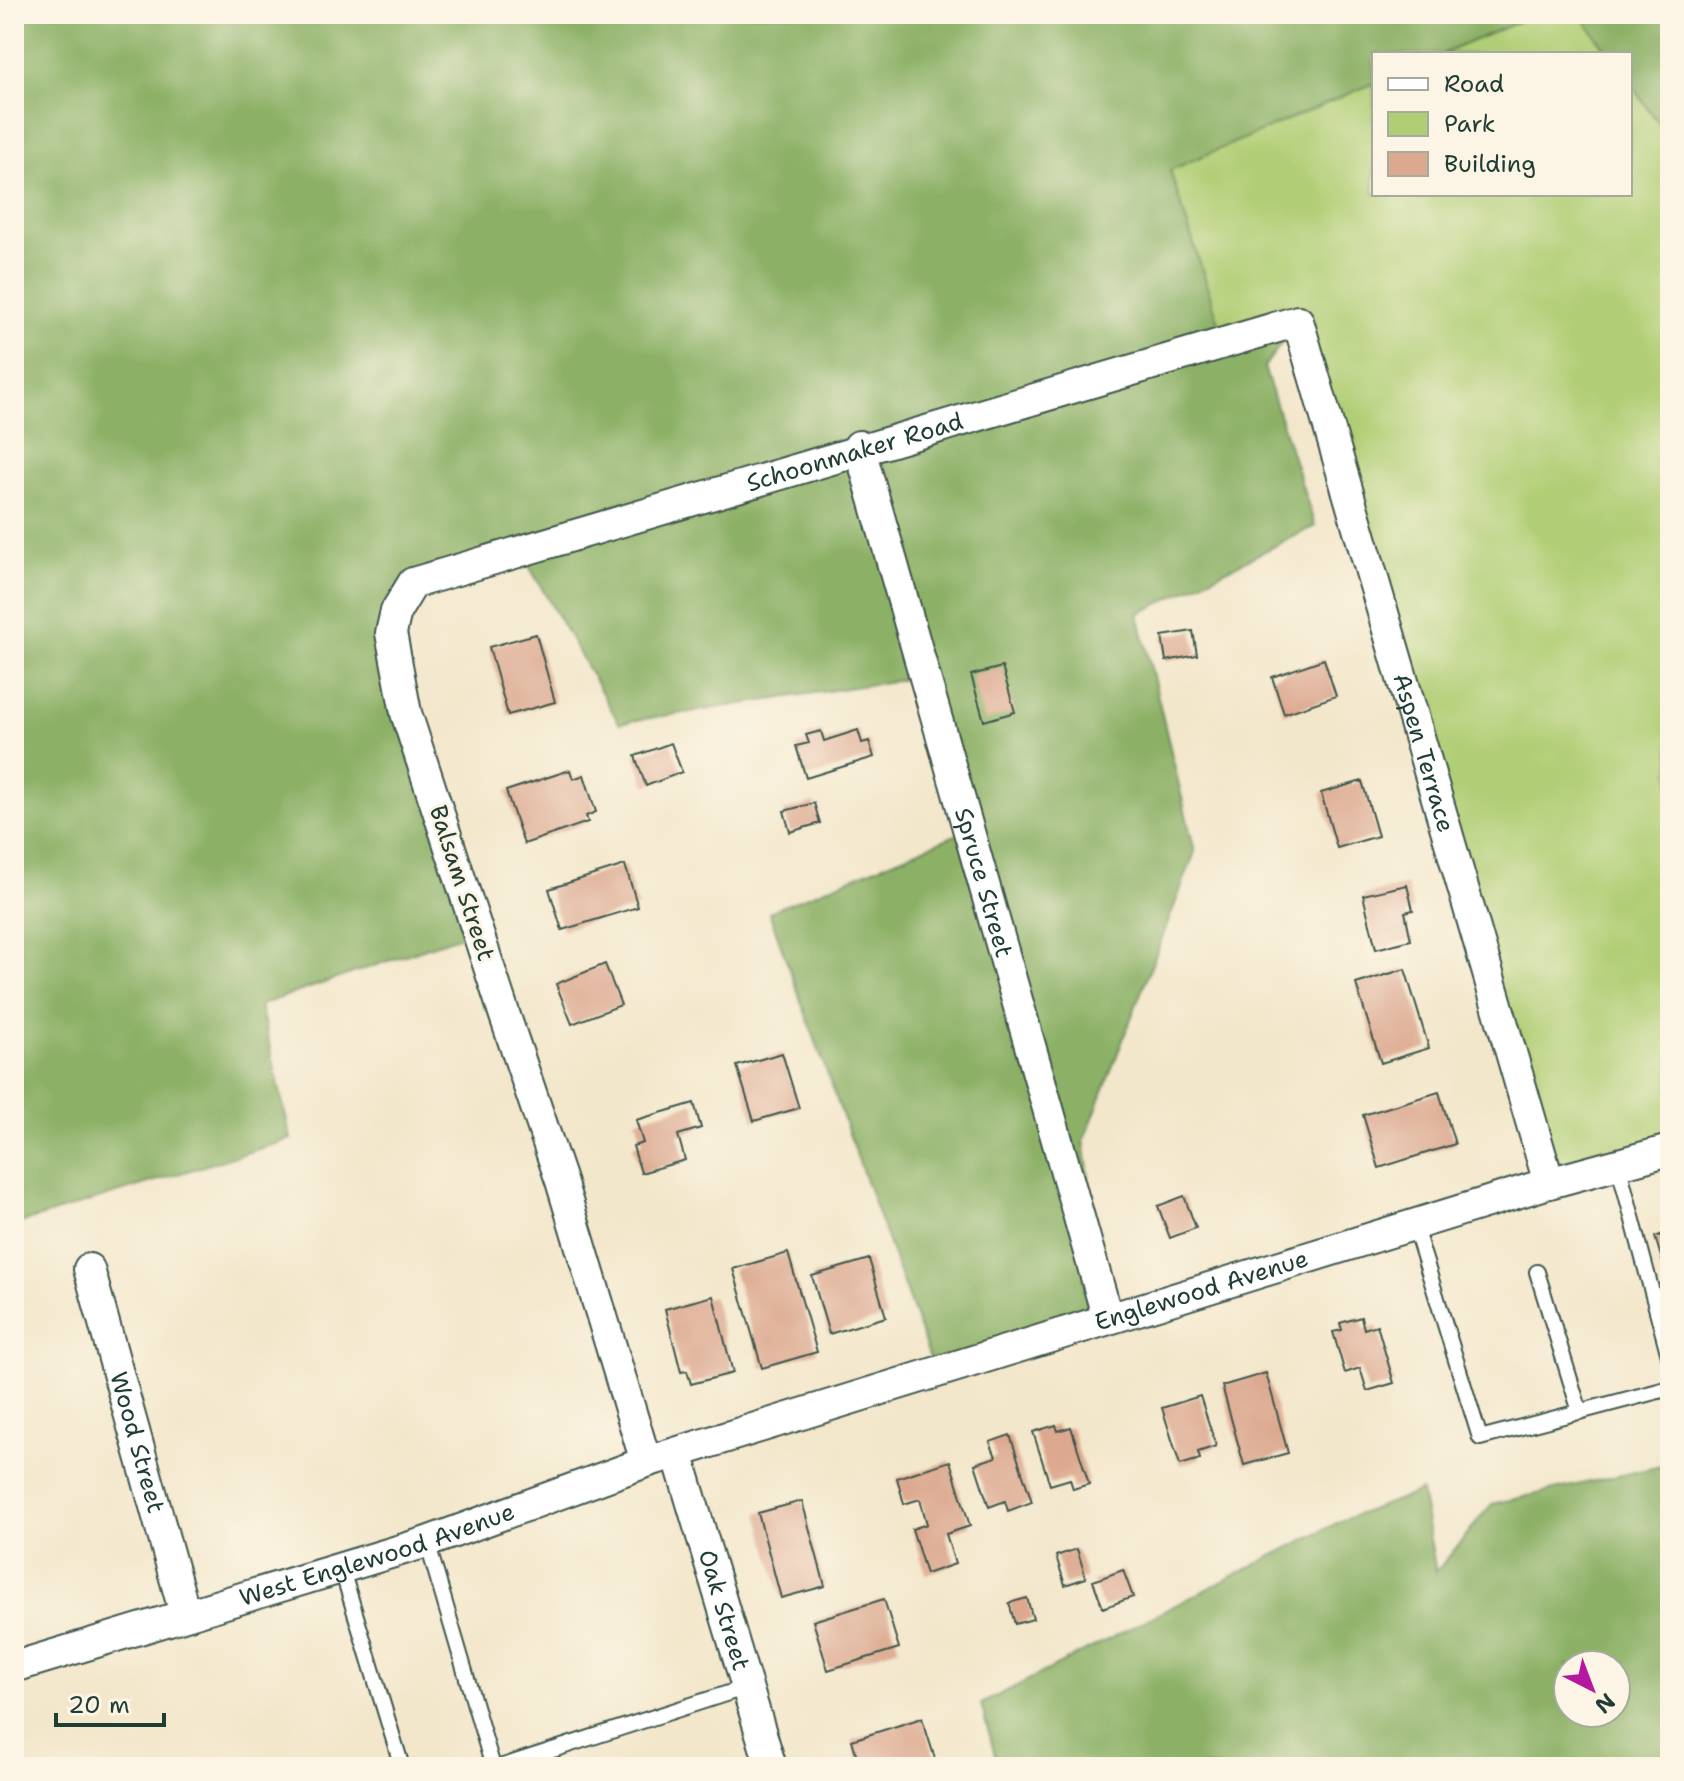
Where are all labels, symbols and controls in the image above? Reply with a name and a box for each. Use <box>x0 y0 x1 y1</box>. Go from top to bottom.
legend <box>1372 52 1632 196</box>
text: Road <box>1444 68 1504 100</box>
text: Park <box>1444 108 1496 140</box>
text: Building <box>1444 148 1536 180</box>
street label: Schoonmaker Road <box>743 405 967 499</box>
street label: Aspen Terrace <box>1385 670 1462 836</box>
street label: Balsam Street <box>422 801 502 965</box>
street label: Spruce Street <box>947 804 1020 961</box>
street label: Englewood Avenue <box>1091 1242 1312 1338</box>
street label: Wood Street <box>102 1368 172 1517</box>
street label: West Englewood Avenue <box>236 1495 519 1614</box>
street label: Oak Street <box>691 1546 757 1674</box>
north arrow <box>1552 1649 1632 1729</box>
scale bar <box>56 1677 164 1727</box>
text: N <box>1589 1687 1621 1720</box>
text: 20 m <box>68 1689 130 1721</box>

